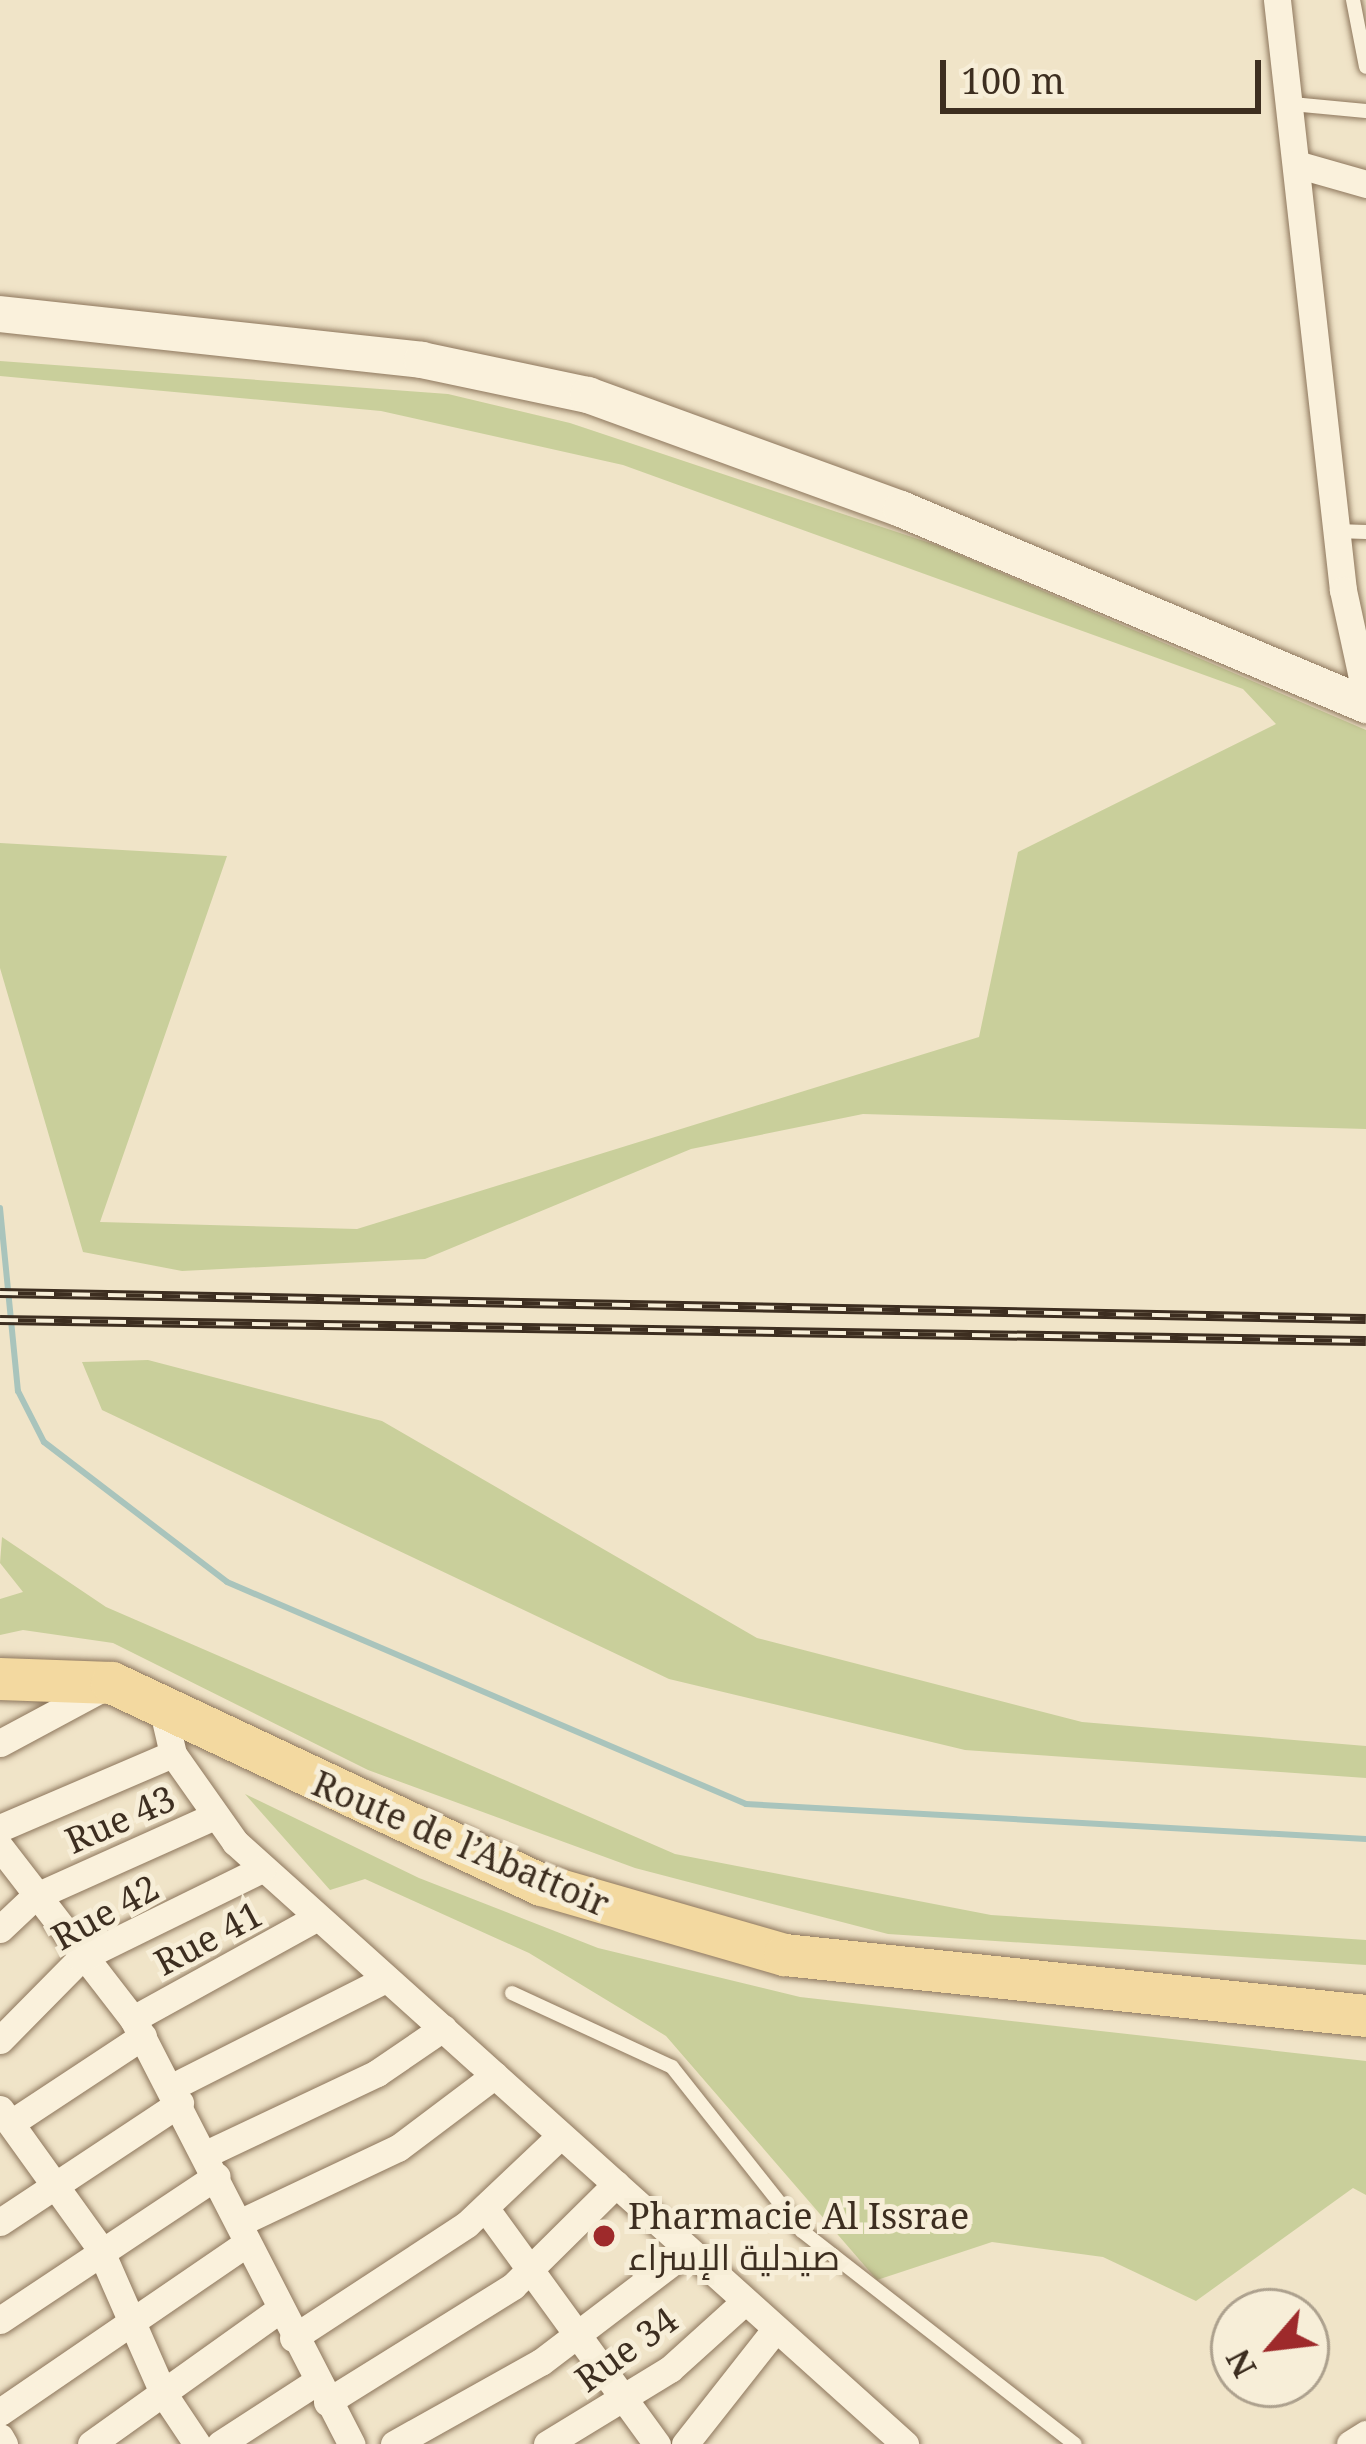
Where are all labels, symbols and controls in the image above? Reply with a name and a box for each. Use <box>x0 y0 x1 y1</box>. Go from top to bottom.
scale bar <box>946 36 1267 110</box>
text: 100 m <box>961 56 1065 105</box>
street label: Route de l’Abattoir <box>306 1761 616 1925</box>
street label: Rue 43 <box>59 1776 181 1862</box>
street label: Rue 42 <box>44 1865 166 1959</box>
street label: Rue 41 <box>147 1892 269 1984</box>
place label: Pharmacie Al Issrae صيدلية الإسراء <box>628 2193 969 2278</box>
marker: Pharmacie Al Issrae صيدلية الإسراء <box>591 2223 617 2249</box>
north arrow <box>1210 2288 1330 2408</box>
street label: Rue 34 <box>567 2298 685 2400</box>
text: N <box>1214 2342 1266 2386</box>

